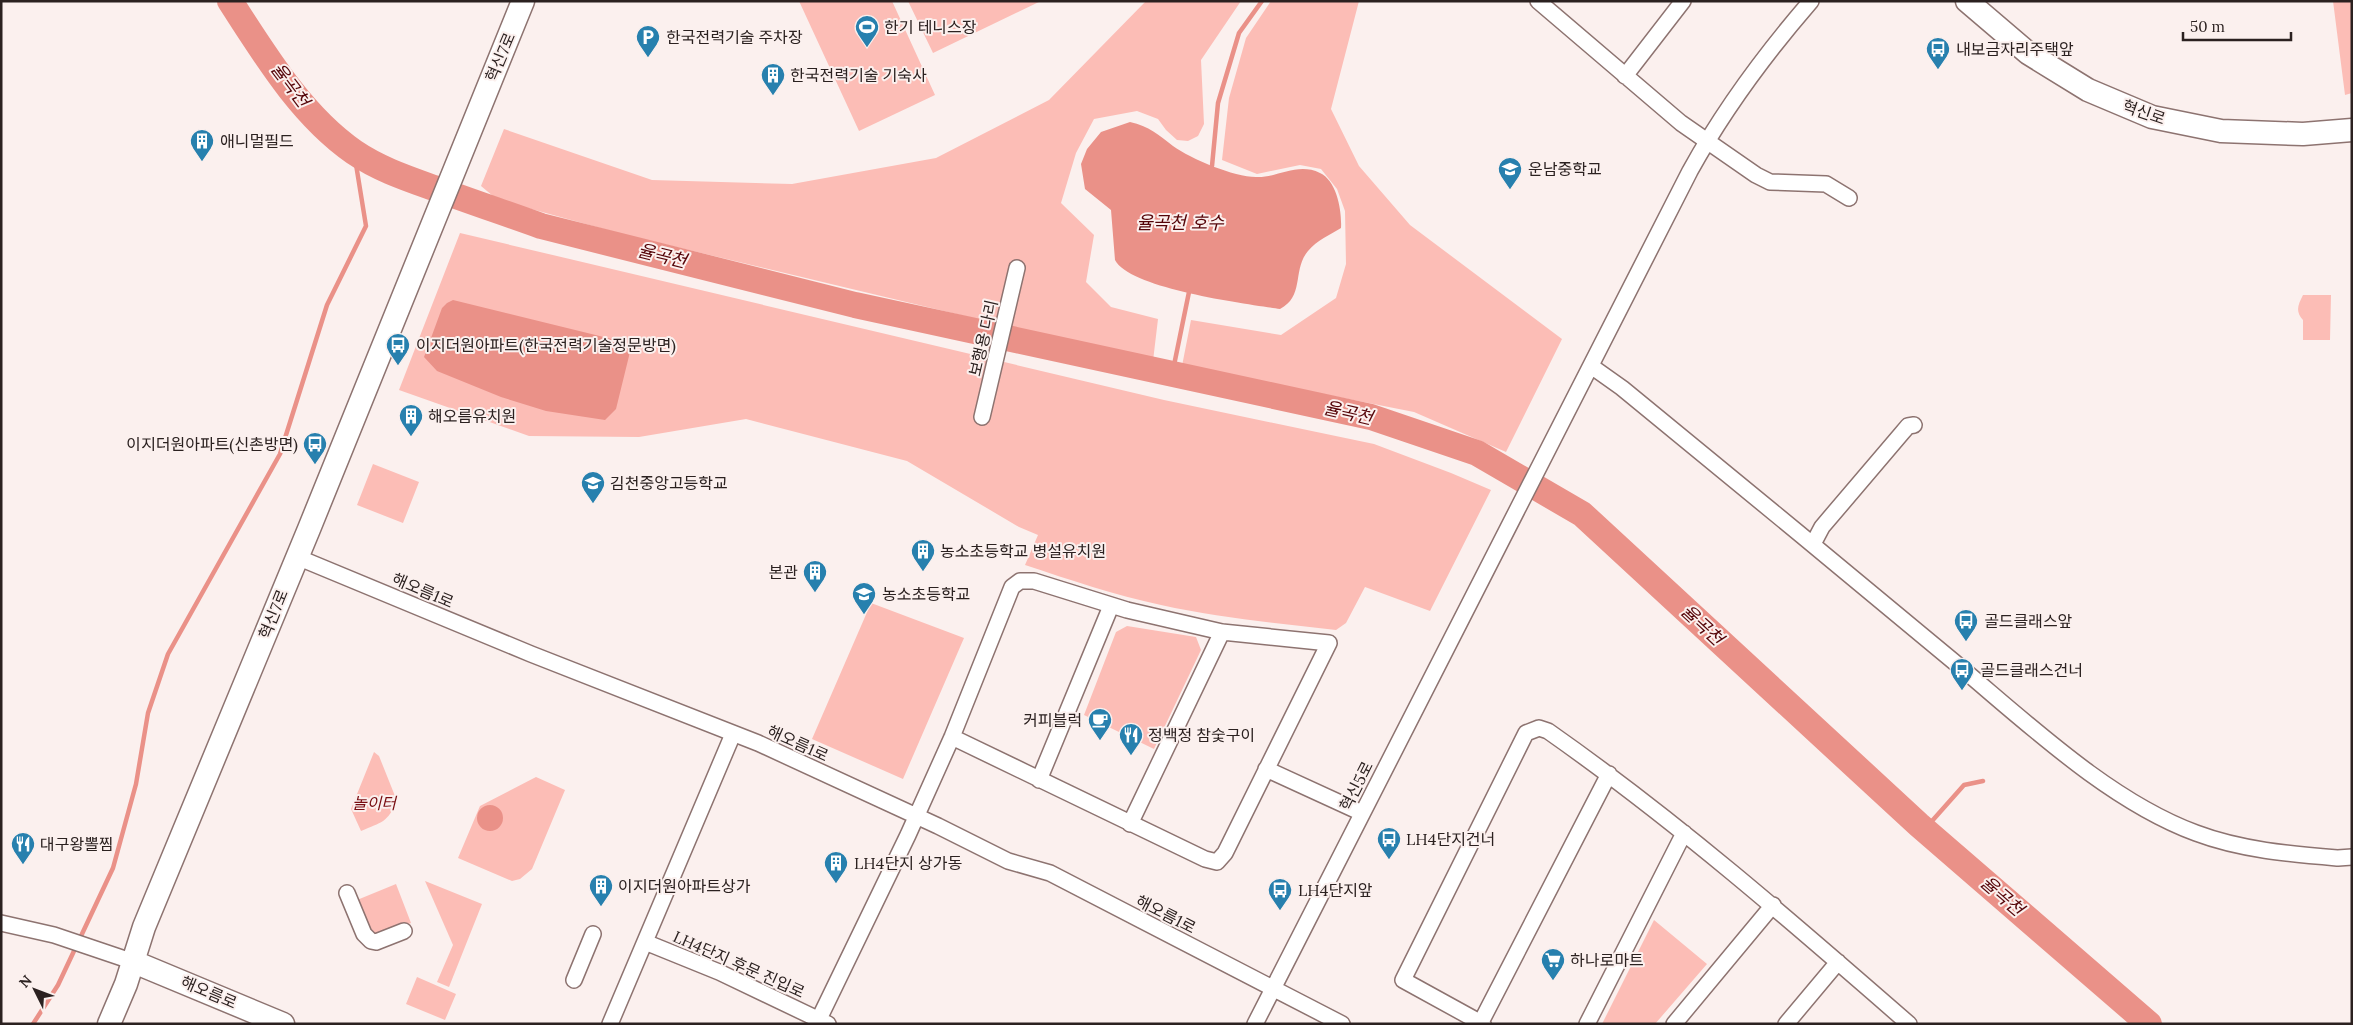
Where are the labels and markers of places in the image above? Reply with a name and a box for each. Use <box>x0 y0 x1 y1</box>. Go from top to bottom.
sports icon: 한기 테니스장 <box>854 14 880 48</box>
place label: 한기 테니스장 <box>884 17 977 37</box>
parking icon: 한국전력기술 주차장 <box>635 24 661 58</box>
place label: 한국전력기술 주차장 <box>666 27 803 47</box>
bus stop icon: 내보금자리주택앞 <box>1925 36 1951 70</box>
place label: 내보금자리주택앞 <box>1956 39 2074 59</box>
building icon: 한국전력기술 기숙사 <box>760 62 786 96</box>
place label: 한국전력기술 기숙사 <box>790 65 927 85</box>
building icon: 애니멀필드 <box>189 128 215 162</box>
place label: 애니멀필드 <box>220 131 294 151</box>
school or university icon: 운남중학교 <box>1497 156 1523 190</box>
place label: 운남중학교 <box>1528 159 1602 179</box>
bus stop icon: 이지더원아파트(한국전력기술정문방면) <box>385 332 411 366</box>
place label: 이지더원아파트(한국전력기술정문방면) <box>416 335 676 356</box>
building icon: 해오름유치원 <box>398 403 424 437</box>
place label: 해오름유치원 <box>428 406 516 426</box>
bus stop icon: 이지더원아파트(신촌방면) <box>302 431 328 465</box>
place label: 이지더원아파트(신촌방면) <box>126 434 298 455</box>
school or university icon: 김천중앙고등학교 <box>580 470 606 504</box>
place label: 김천중앙고등학교 <box>610 473 728 493</box>
building icon: 농소초등학교 병설유치원 <box>910 538 936 572</box>
place label: 농소초등학교 병설유치원 <box>940 541 1106 561</box>
building icon: 본관 <box>802 559 828 593</box>
place label: 본관 <box>769 562 798 582</box>
school or university icon: 농소초등학교 <box>851 581 877 615</box>
place label: 농소초등학교 <box>882 584 970 604</box>
bus stop icon: 골드클래스앞 <box>1953 608 1979 642</box>
place label: 골드클래스앞 <box>1984 611 2073 631</box>
bus stop icon: 골드클래스건너 <box>1949 657 1975 691</box>
place label: 골드클래스건너 <box>1980 660 2083 680</box>
cafe icon: 커피블럭 <box>1087 707 1113 741</box>
place label: 커피블럭 <box>1023 710 1082 730</box>
restaurant icon: 정백정 참숯구이 <box>1118 722 1144 756</box>
place label: 정백정 참숯구이 <box>1148 725 1255 745</box>
bus stop icon: LH4단지건너 <box>1376 826 1402 860</box>
place label: LH4단지건너 <box>1406 829 1495 849</box>
restaurant icon: 대구왕뽈찜 <box>10 831 36 865</box>
place label: 대구왕뽈찜 <box>40 834 114 854</box>
building icon: LH4단지 상가동 <box>823 850 849 884</box>
place label: LH4단지 상가동 <box>854 853 962 873</box>
building icon: 이지더원아파트상가 <box>588 873 614 907</box>
place label: 이지더원아파트상가 <box>618 876 751 896</box>
bus stop icon: LH4단지앞 <box>1267 877 1293 911</box>
place label: LH4단지앞 <box>1298 880 1373 900</box>
supermarket icon: 하나로마트 <box>1540 947 1566 981</box>
place label: 하나로마트 <box>1570 950 1644 970</box>

